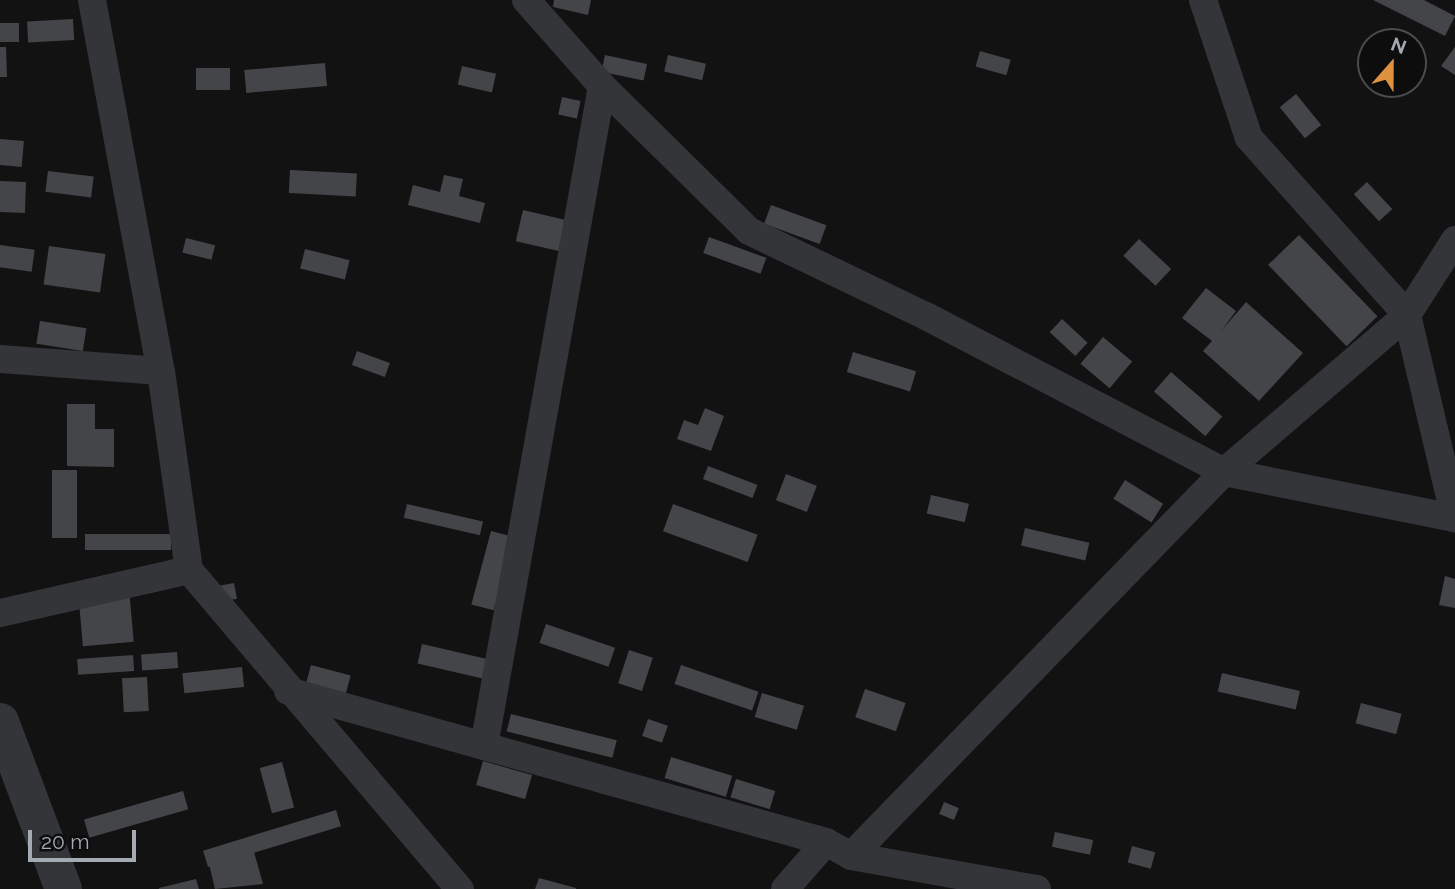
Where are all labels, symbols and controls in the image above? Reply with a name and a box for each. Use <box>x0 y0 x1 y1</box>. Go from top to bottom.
north arrow <box>1357 28 1427 98</box>
text: N <box>1388 32 1410 58</box>
scale bar <box>32 816 140 860</box>
text: 20 m <box>41 829 89 854</box>

